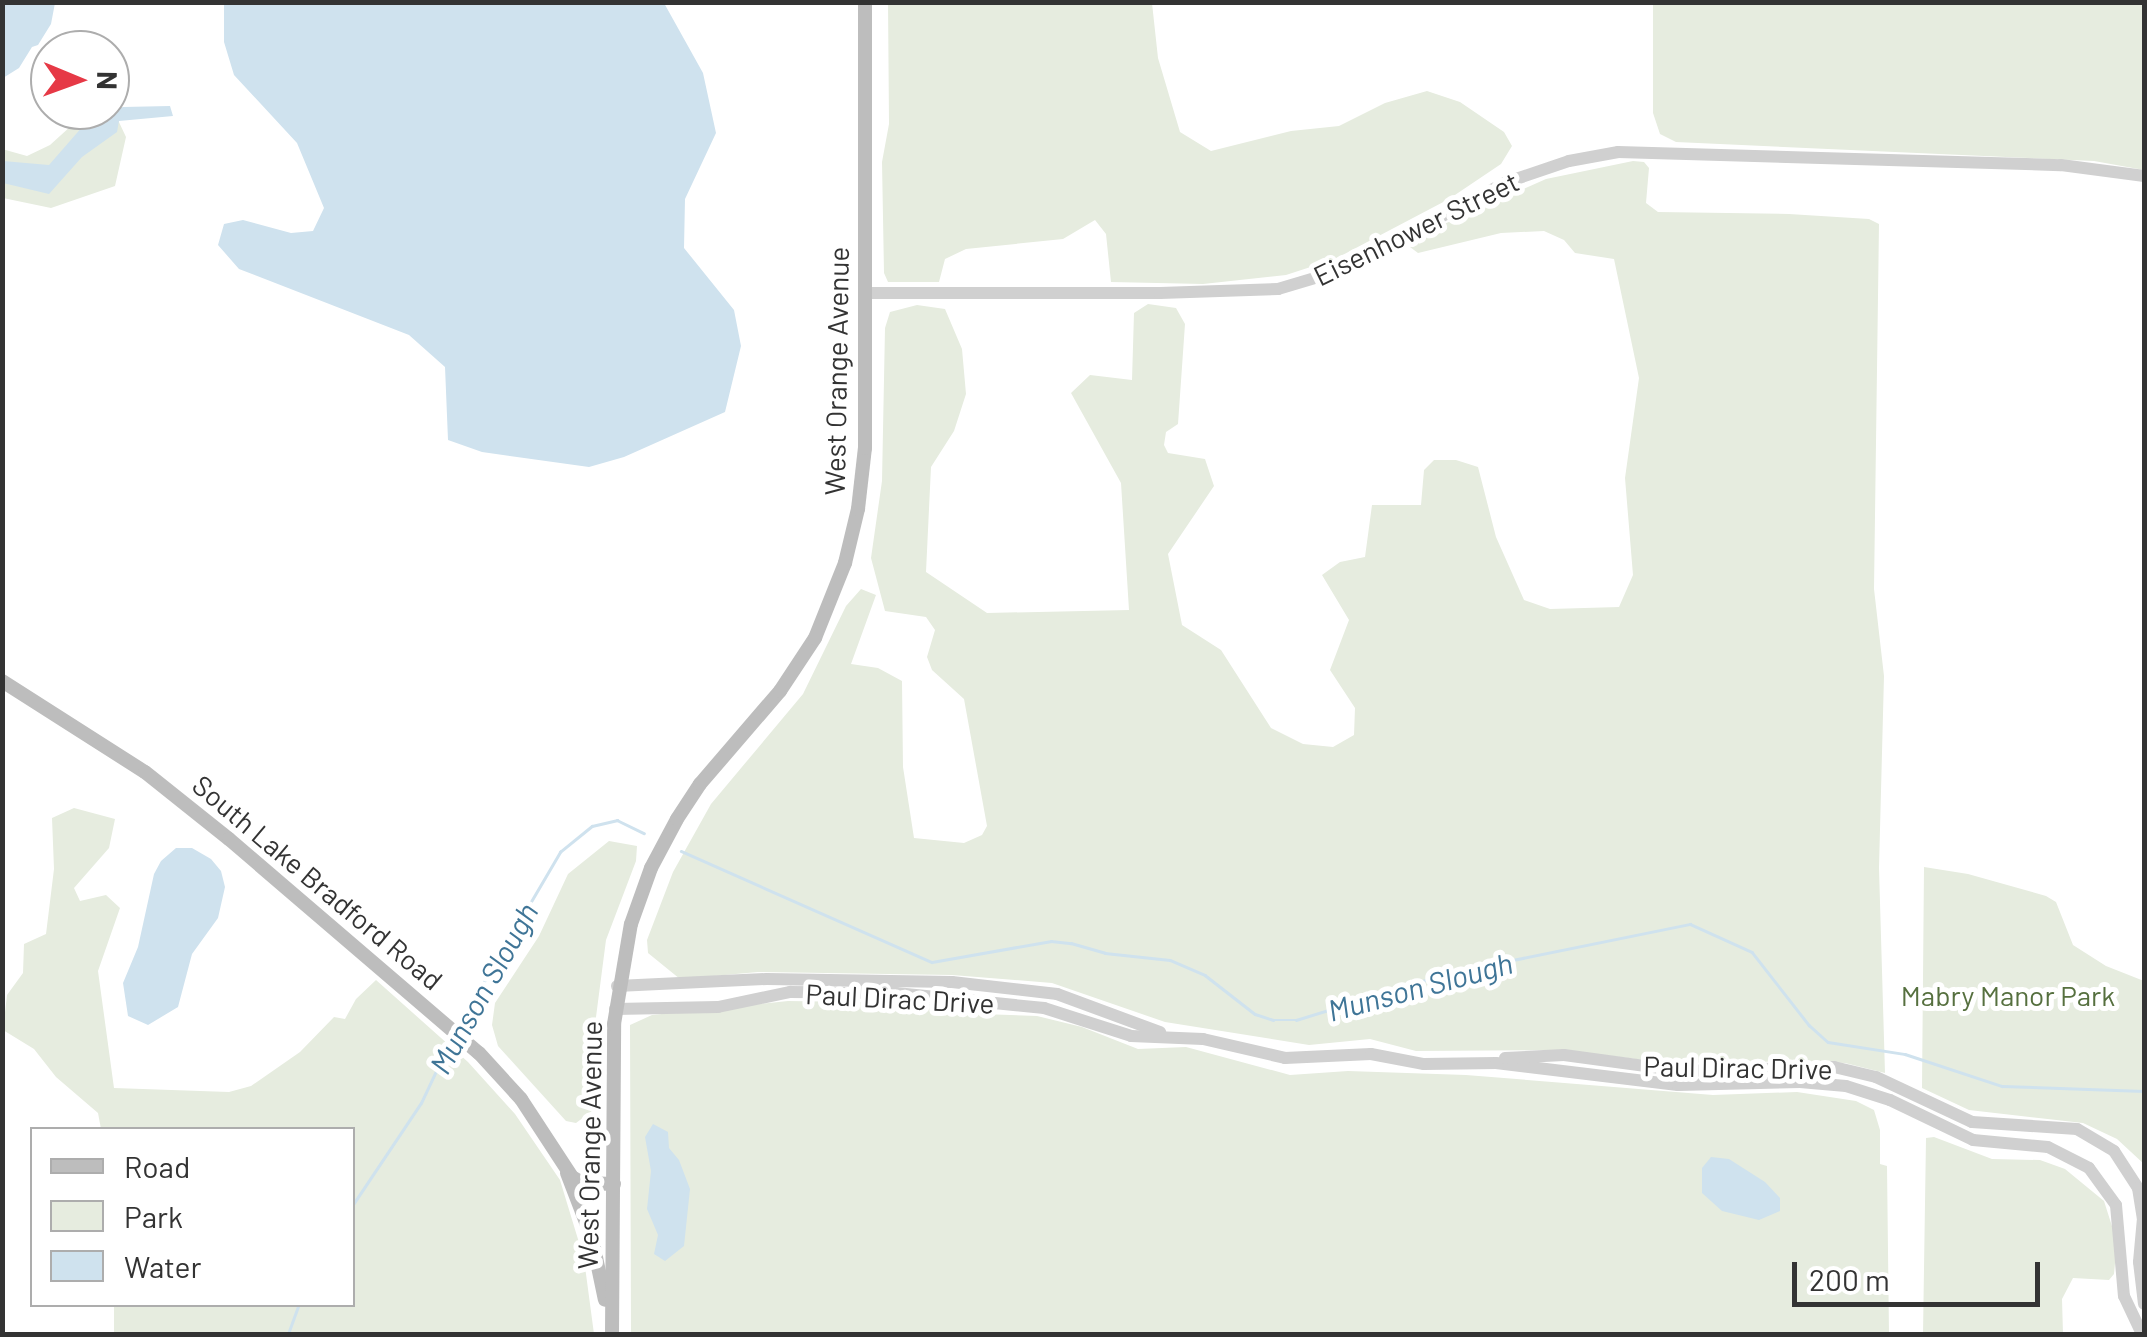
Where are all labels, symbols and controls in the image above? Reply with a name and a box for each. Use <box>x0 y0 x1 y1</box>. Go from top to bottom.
north arrow <box>30 30 130 130</box>
text: N <box>91 71 125 90</box>
street label: Eisenhower Street <box>1308 164 1524 292</box>
street label: West Orange Avenue <box>817 246 855 496</box>
street label: South Lake Bradford Road <box>186 768 450 996</box>
water label: Munson Slough <box>421 896 545 1080</box>
water label: Munson Slough <box>1324 944 1516 1028</box>
street label: Paul Dirac Drive <box>805 976 995 1020</box>
park label: Mabry Manor Park <box>1901 978 2115 1012</box>
street label: West Orange Avenue <box>570 1020 608 1270</box>
street label: Paul Dirac Drive <box>1643 1049 1833 1085</box>
legend <box>30 1127 355 1307</box>
text: Road <box>124 1148 190 1184</box>
text: Park <box>124 1198 183 1234</box>
scale bar <box>1797 1242 2044 1304</box>
text: Water <box>124 1248 202 1284</box>
text: 200 m <box>1809 1261 1890 1297</box>

